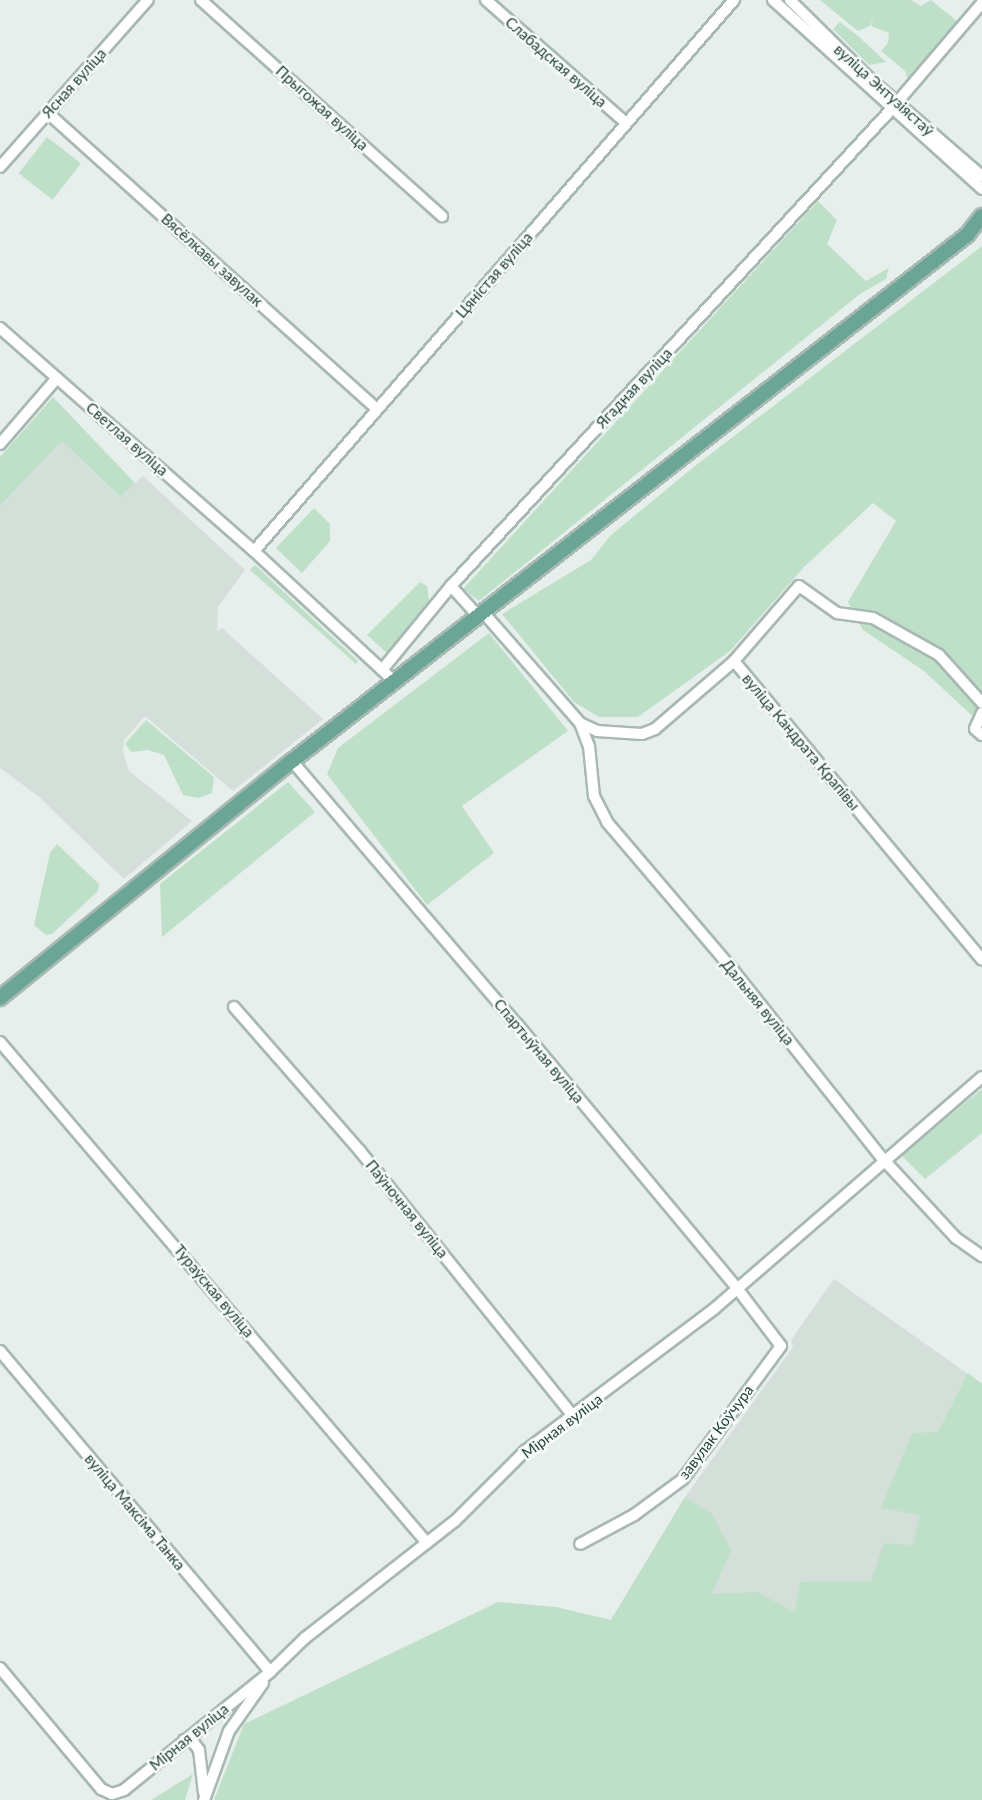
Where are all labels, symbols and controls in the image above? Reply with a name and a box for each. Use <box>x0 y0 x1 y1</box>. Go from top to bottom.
street label: Слабадская вуліца <box>502 13 610 111</box>
street label: вуліца Энтузіястаў <box>830 40 938 140</box>
street label: Ясная вуліца <box>38 45 110 121</box>
street label: Прыгожая вуліца <box>272 62 372 154</box>
street label: Вясёлкавы завулак <box>158 210 266 310</box>
street label: Цяністая вуліца <box>452 228 536 322</box>
street label: Ягадная вуліца <box>592 344 676 432</box>
street label: Светлая вуліца <box>82 399 172 479</box>
street label: вуліца Кандрата Крапівы <box>739 670 863 814</box>
street label: Дальняя вуліца <box>718 955 798 1049</box>
street label: Спартыўная вуліца <box>490 995 588 1107</box>
street label: Паўночная вуліца <box>362 1156 452 1262</box>
street label: Тураўская вуліца <box>170 1241 258 1341</box>
street label: завулак Коўчура <box>675 1381 757 1483</box>
street label: Мірная вуліца <box>518 1390 606 1462</box>
street label: вуліца Максіма Танка <box>81 1450 189 1574</box>
street label: Мірная вуліца <box>146 1700 232 1774</box>

